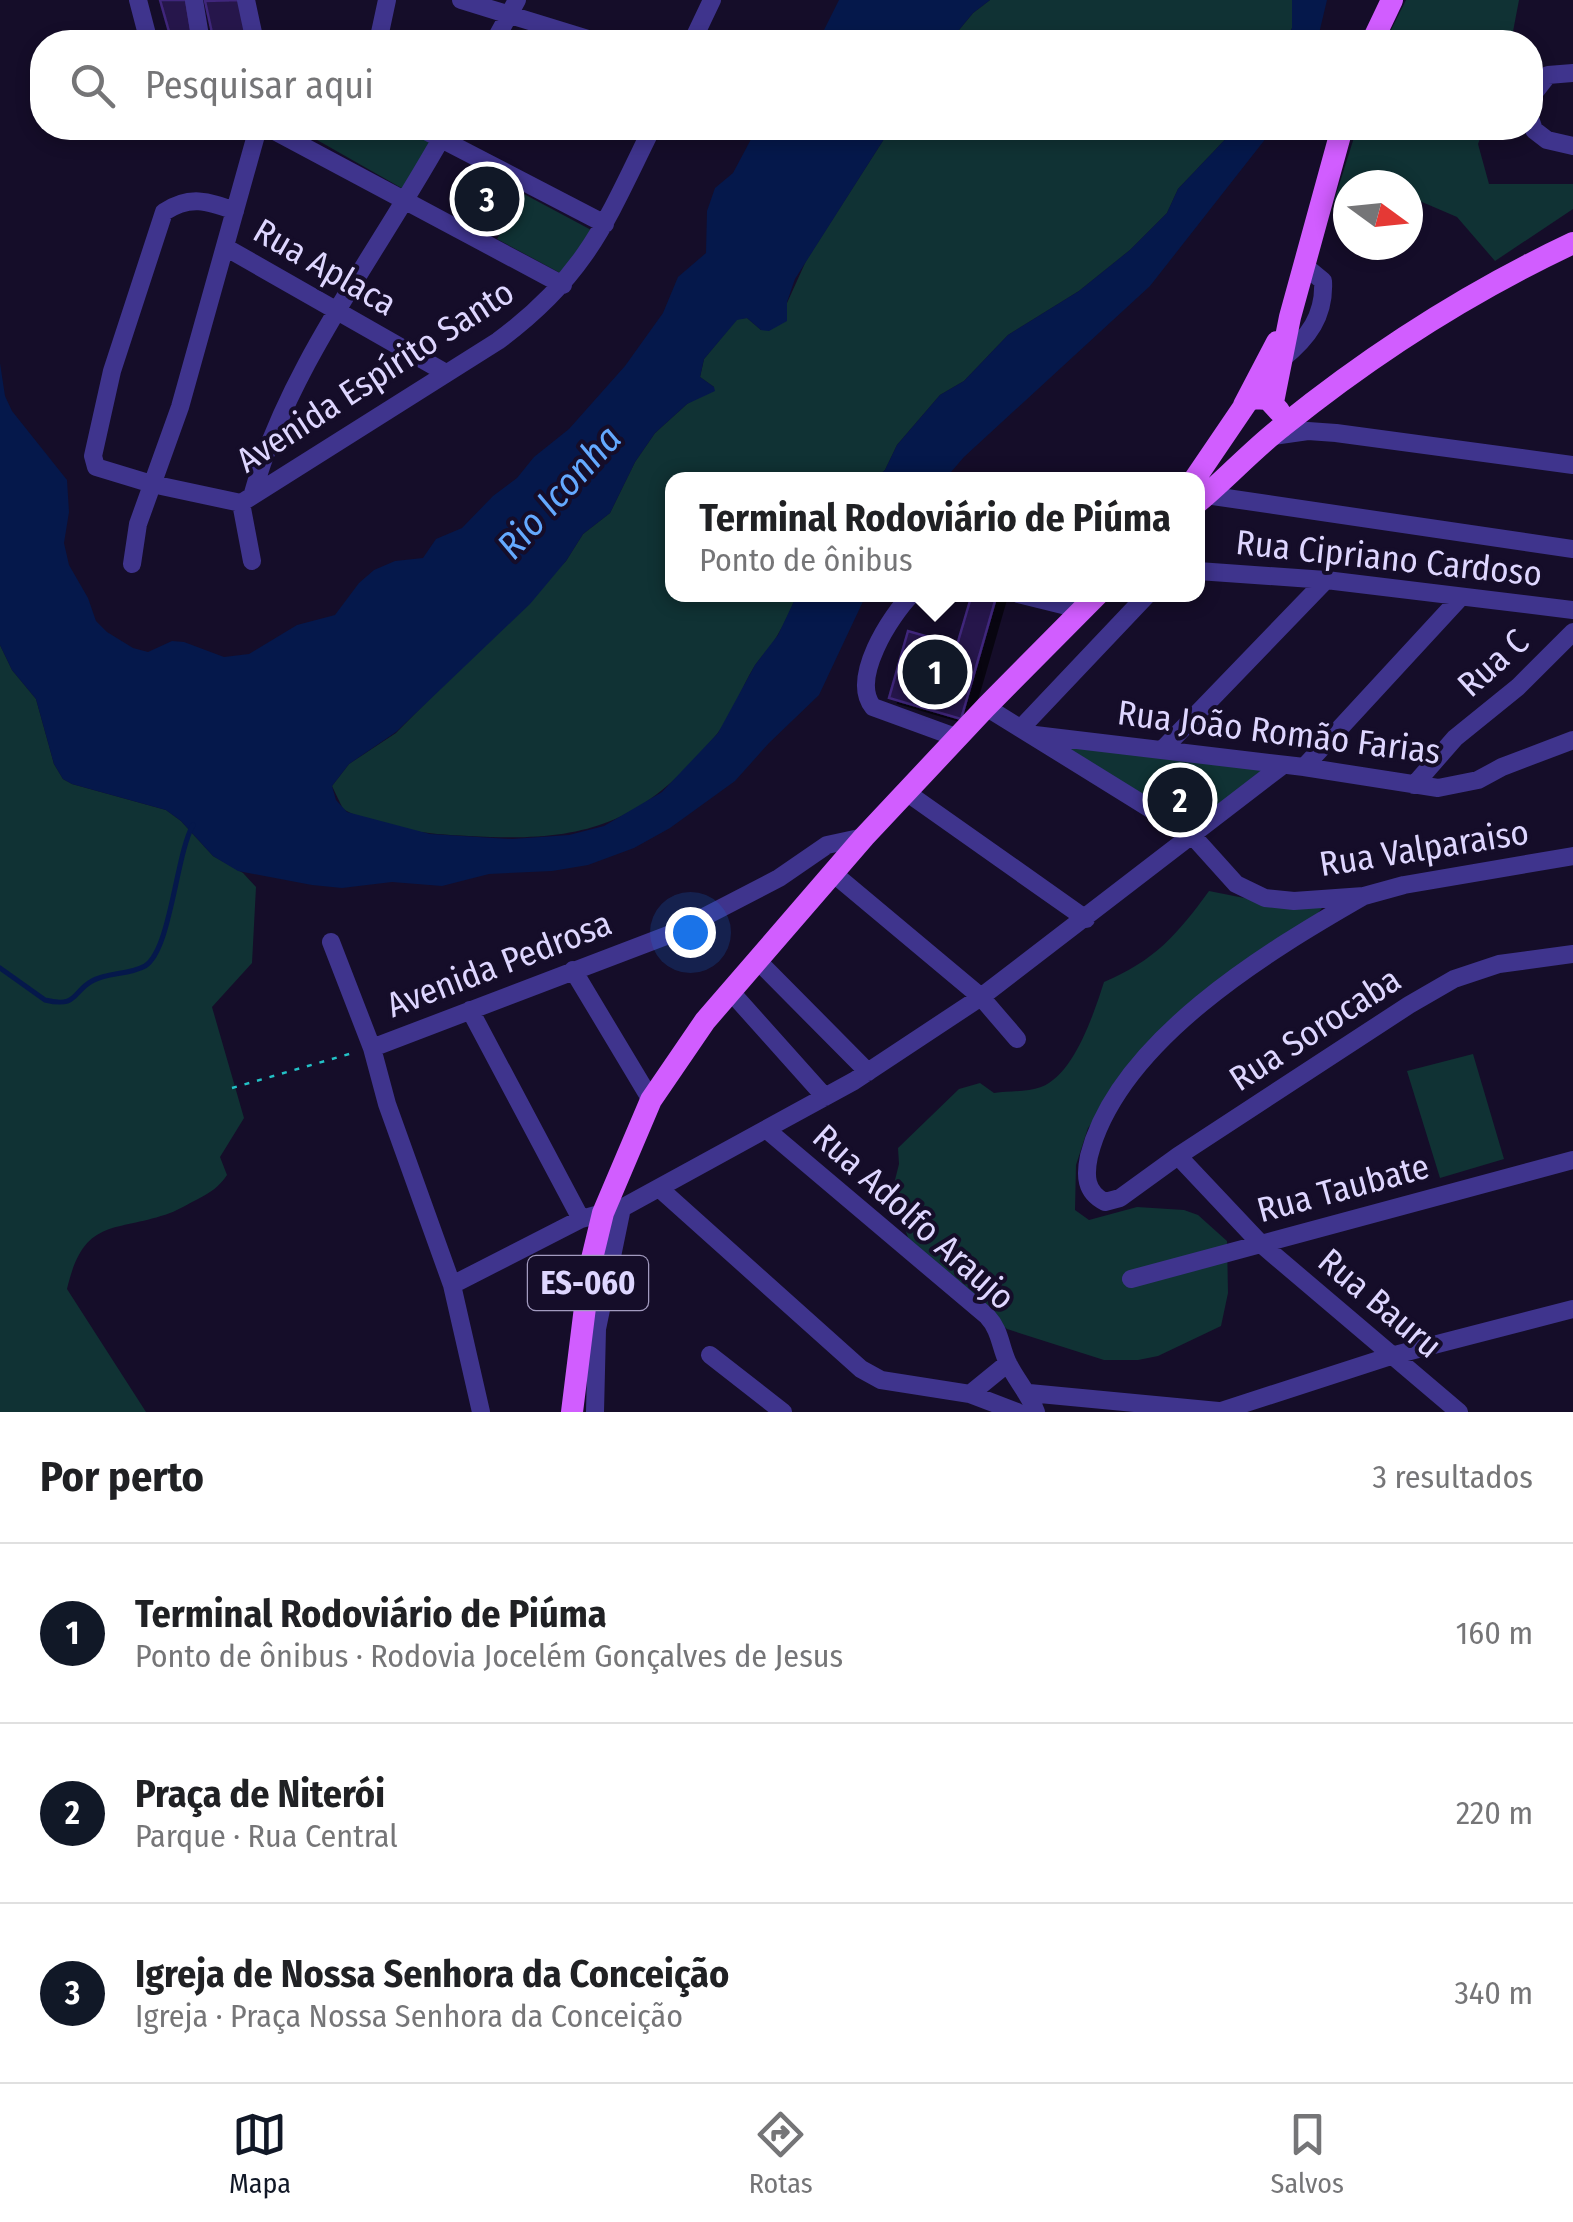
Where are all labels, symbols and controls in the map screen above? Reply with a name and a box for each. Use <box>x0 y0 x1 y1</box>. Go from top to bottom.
search box <box>30 30 1543 140</box>
icon: search <box>65 58 120 113</box>
text: Pesquisar aqui <box>145 62 374 108</box>
pin: 3 <box>454 162 520 236</box>
north arrow <box>1333 170 1423 260</box>
street label: Rua Aplaca <box>246 209 404 325</box>
street label: Avenida Espírito Santo <box>229 271 521 481</box>
water label: Rio Iconha <box>487 416 631 568</box>
popup <box>665 472 1205 602</box>
text: Terminal Rodoviário de Piúma <box>699 495 1171 541</box>
street label: Rua Cipriano Cardoso <box>1234 521 1544 595</box>
text: Ponto de ônibus <box>699 541 913 579</box>
street label: Rua C <box>1449 620 1537 706</box>
pin: 1 <box>902 634 968 710</box>
street label: Rua João Romão Farias <box>1115 691 1443 773</box>
pin: 2 <box>1148 762 1212 838</box>
street label: Rua Valparaiso <box>1316 811 1532 885</box>
street label: Avenida Pedrosa <box>381 902 617 1026</box>
your location <box>665 907 716 958</box>
street label: Rua Sorocaba <box>1222 958 1408 1100</box>
street label: Rua Adolfo Araujo <box>805 1115 1023 1319</box>
street label: Rua Taubate <box>1252 1145 1434 1231</box>
street label: Rua Bauru <box>1310 1239 1450 1367</box>
road number: ES-060 <box>528 1256 648 1310</box>
text: Por perto <box>40 1452 204 1502</box>
text: 3 resultados <box>1373 1458 1533 1496</box>
text: Terminal Rodoviário de Piúma <box>135 1591 607 1637</box>
text: 1 <box>66 1614 79 1652</box>
text: 160 m <box>1456 1614 1533 1652</box>
text: Ponto de ônibus · Rodovia Jocelém Gonçalves de Jesus <box>135 1637 843 1675</box>
text: Praça de Niterói <box>135 1771 385 1817</box>
text: 2 <box>65 1794 80 1832</box>
text: 220 m <box>1456 1794 1533 1832</box>
text: Parque · Rua Central <box>135 1817 398 1855</box>
text: Igreja de Nossa Senhora da Conceição <box>135 1951 729 1997</box>
text: 3 <box>65 1974 80 2012</box>
text: 340 m <box>1454 1974 1533 2012</box>
text: Igreja · Praça Nossa Senhora da Conceição <box>135 1997 683 2035</box>
tab: Mapa <box>229 2107 291 2200</box>
tab: Rotas <box>749 2107 813 2200</box>
tab: Salvos <box>1271 2107 1344 2200</box>

